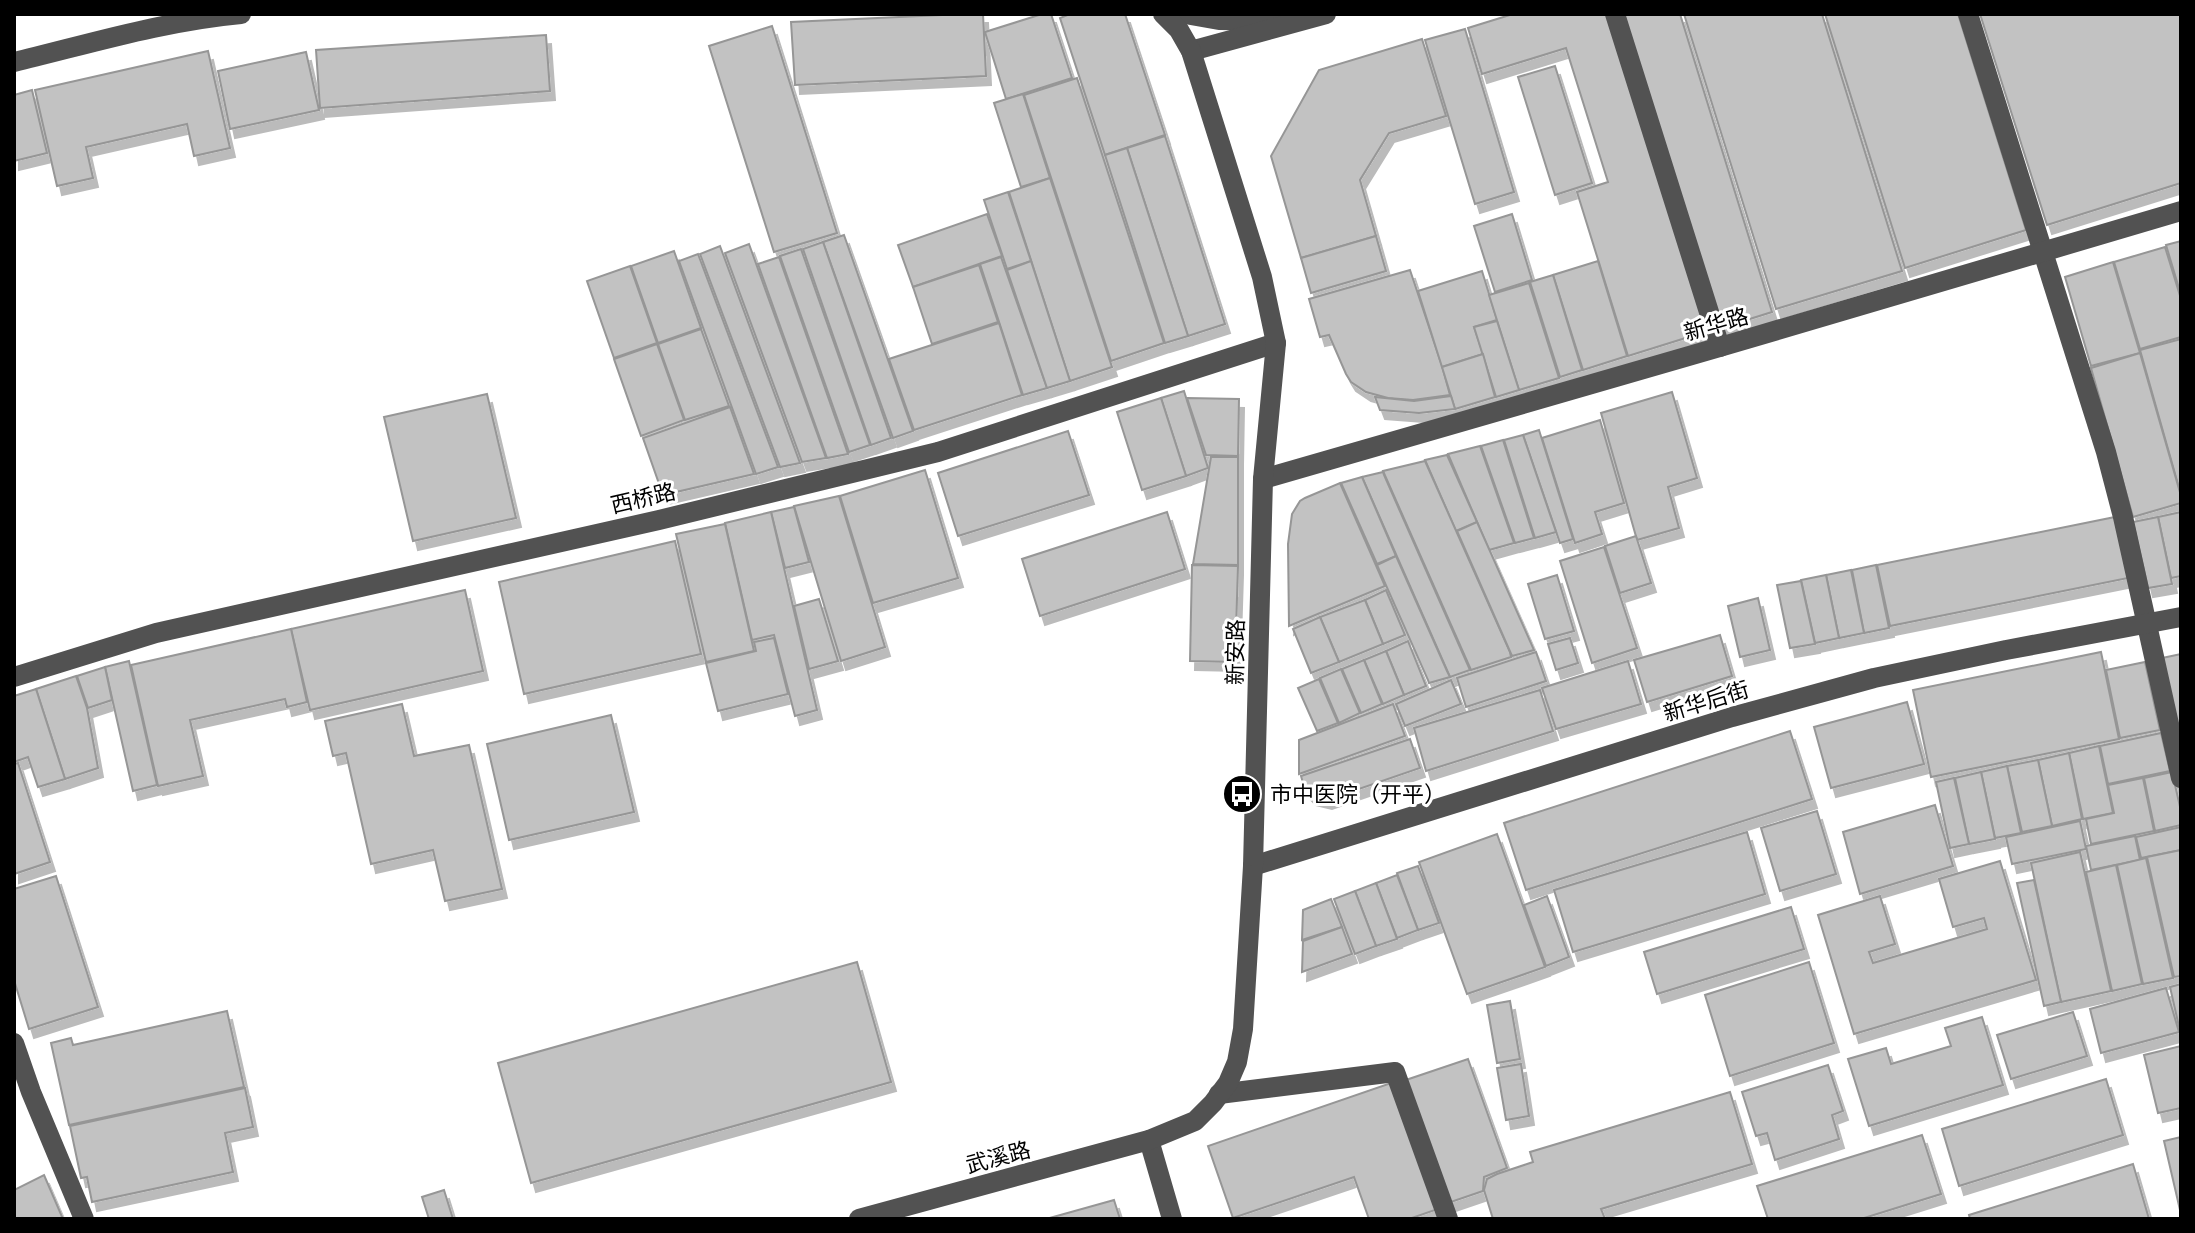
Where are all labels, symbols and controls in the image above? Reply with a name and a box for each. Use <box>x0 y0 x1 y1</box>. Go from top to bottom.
street label: 新华路 <box>1681 303 1751 346</box>
street label: 西桥路 <box>608 479 678 518</box>
street label: 新安路 <box>1222 619 1249 685</box>
street label: 新华后街 <box>1660 677 1752 726</box>
bus stop icon: 市中医院（开平） <box>1221 773 1263 815</box>
place label: 市中医院（开平） <box>1270 782 1446 807</box>
street label: 武溪路 <box>963 1137 1033 1178</box>

